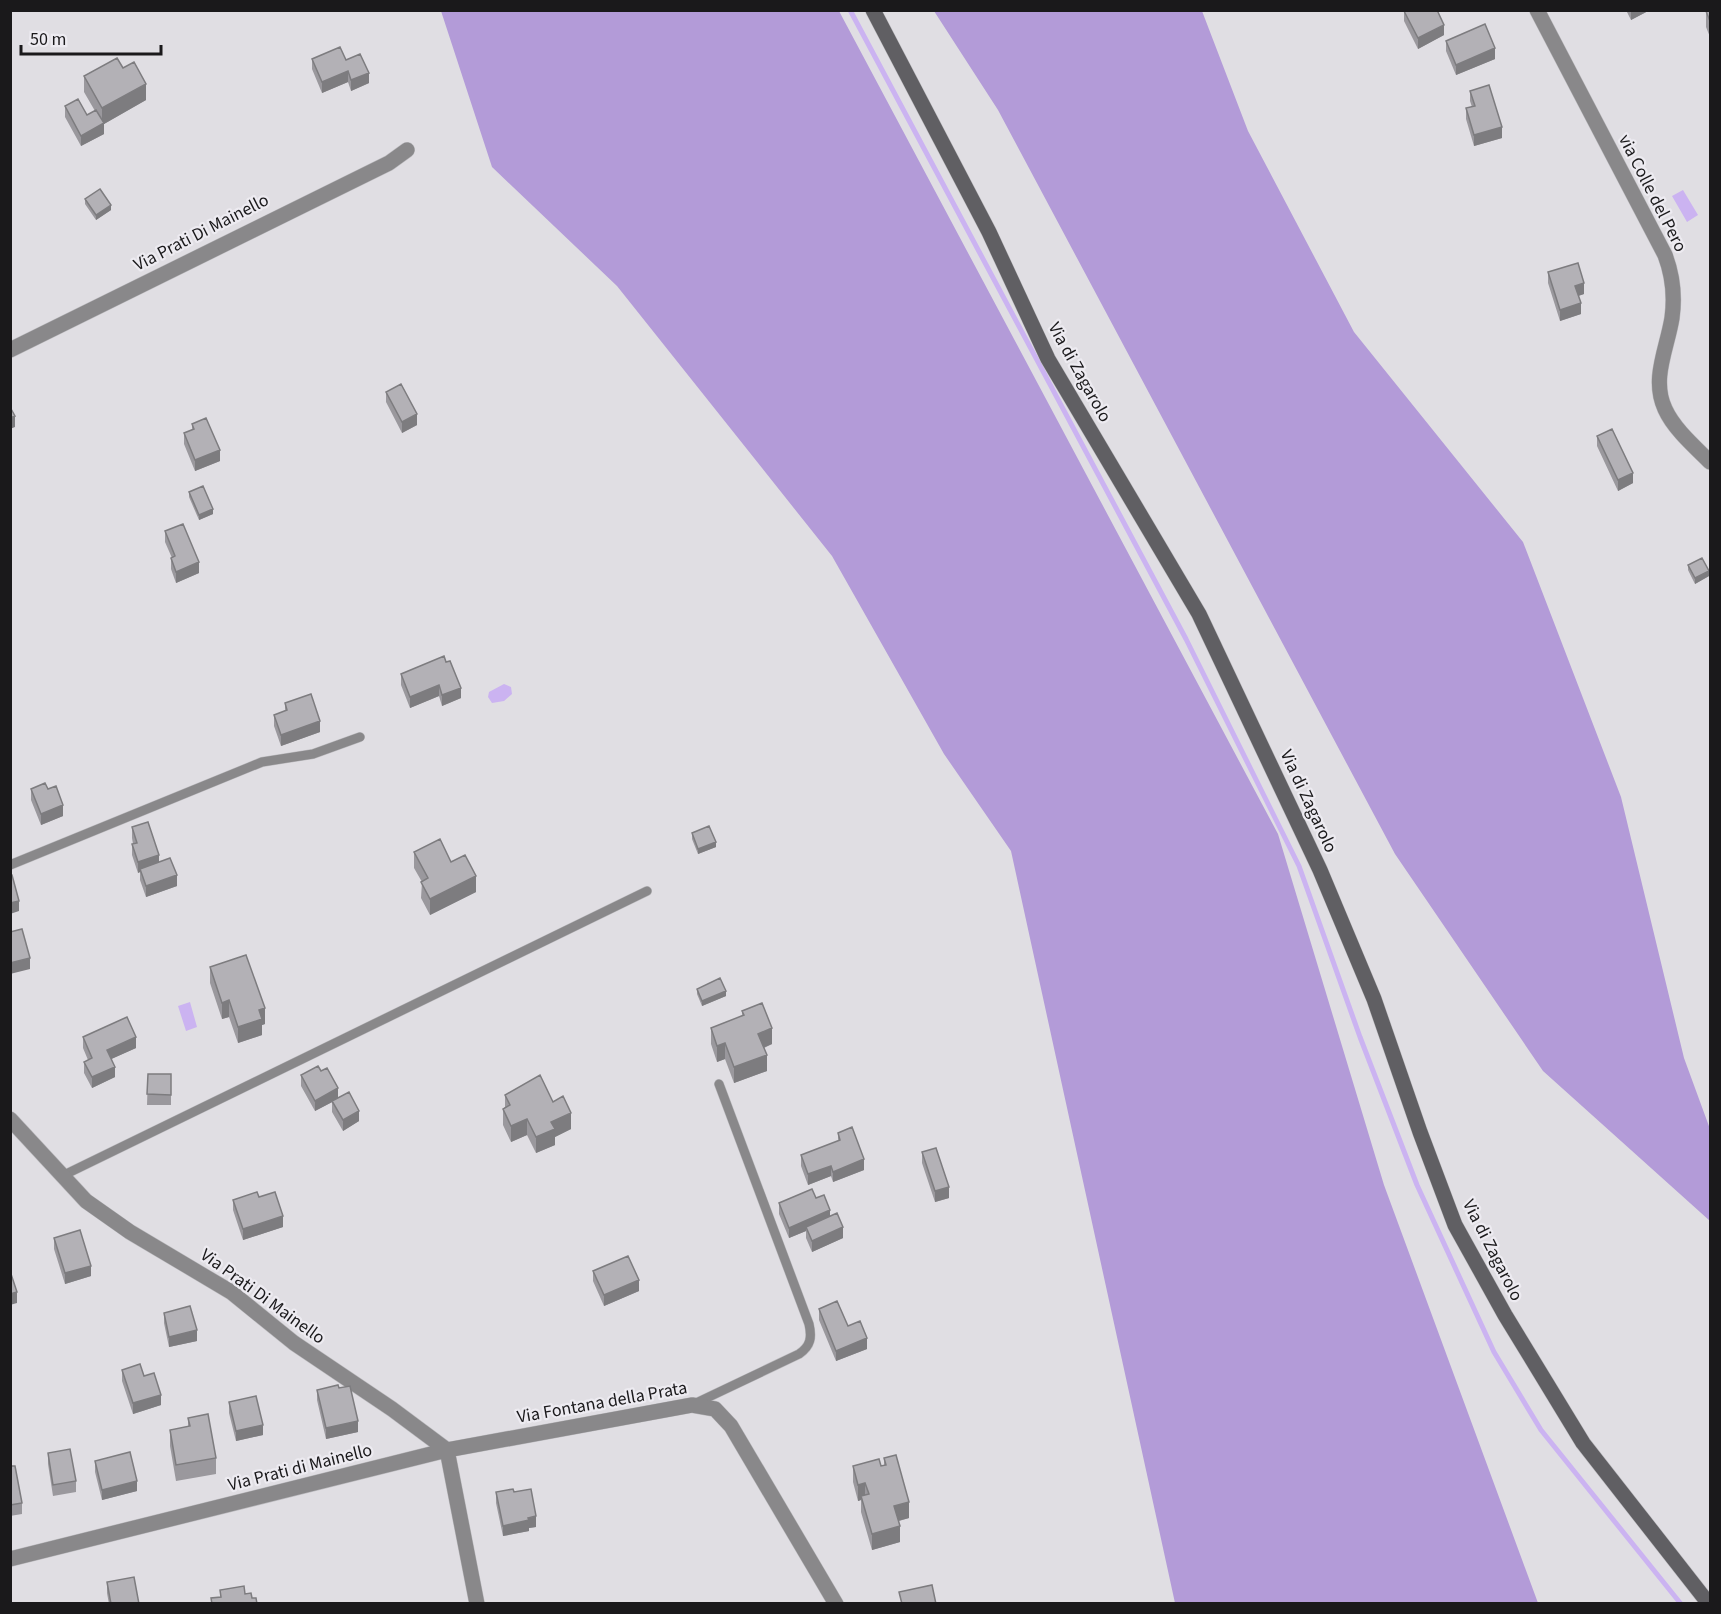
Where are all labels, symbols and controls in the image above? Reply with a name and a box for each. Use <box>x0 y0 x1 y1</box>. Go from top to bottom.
scale bar <box>21 18 160 56</box>
text: 50 m <box>30 27 66 52</box>
street label: via Colle del Pero <box>1612 130 1693 256</box>
street label: Via Prati Di Mainello <box>129 188 273 277</box>
street label: Via di Zagarolo <box>1042 318 1117 427</box>
street label: Via di Zagarolo <box>1274 746 1343 857</box>
street label: Via di Zagarolo <box>1456 1195 1529 1305</box>
street label: Via Prati Di Mainello <box>195 1243 330 1350</box>
street label: Via Fontana della Prata <box>515 1375 689 1430</box>
street label: Via Prati di Mainello <box>225 1437 375 1497</box>

